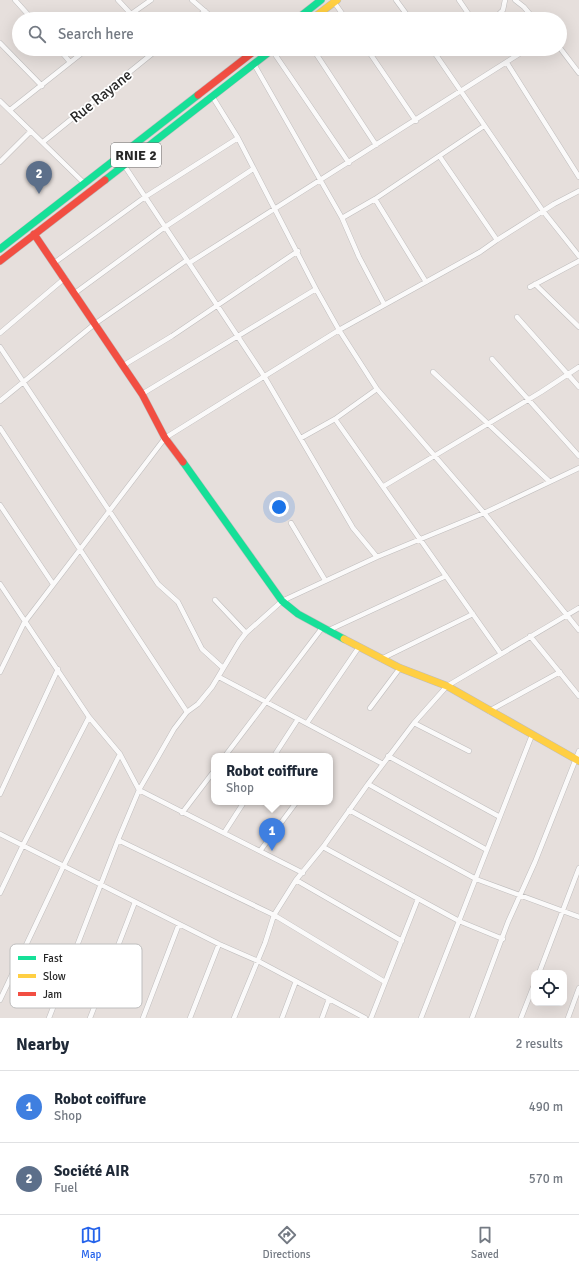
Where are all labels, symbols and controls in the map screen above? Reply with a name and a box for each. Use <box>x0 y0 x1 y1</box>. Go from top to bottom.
search box <box>12 12 567 56</box>
icon: search <box>26 23 48 45</box>
text: Search here <box>58 25 134 43</box>
street label: Rue Rayane <box>67 66 135 126</box>
road number: RNIE 2 <box>111 143 161 167</box>
pin: 2 <box>26 161 52 194</box>
your location <box>269 497 289 517</box>
popup <box>211 753 333 805</box>
text: Robot coiffure <box>226 762 318 780</box>
text: Shop <box>226 780 254 796</box>
pin: 1 <box>259 818 285 851</box>
legend <box>10 944 142 1008</box>
text: Fast <box>43 952 63 965</box>
text: Slow <box>43 970 66 983</box>
map controls <box>531 970 567 1006</box>
button: locate <box>531 970 567 1006</box>
text: Jam <box>43 988 62 1001</box>
text: Nearby <box>16 1034 69 1055</box>
text: 2 results <box>515 1036 563 1052</box>
text: Robot coiffure <box>54 1090 146 1108</box>
text: 1 <box>25 1099 33 1115</box>
text: 490 m <box>529 1099 563 1115</box>
text: Shop <box>54 1108 82 1124</box>
text: Société AIR <box>54 1162 129 1180</box>
text: 2 <box>25 1171 33 1187</box>
text: 570 m <box>529 1171 563 1187</box>
text: Fuel <box>54 1180 78 1196</box>
tab: Map <box>80 1224 102 1261</box>
tab: Directions <box>263 1224 311 1261</box>
tab: Saved <box>471 1224 499 1261</box>

